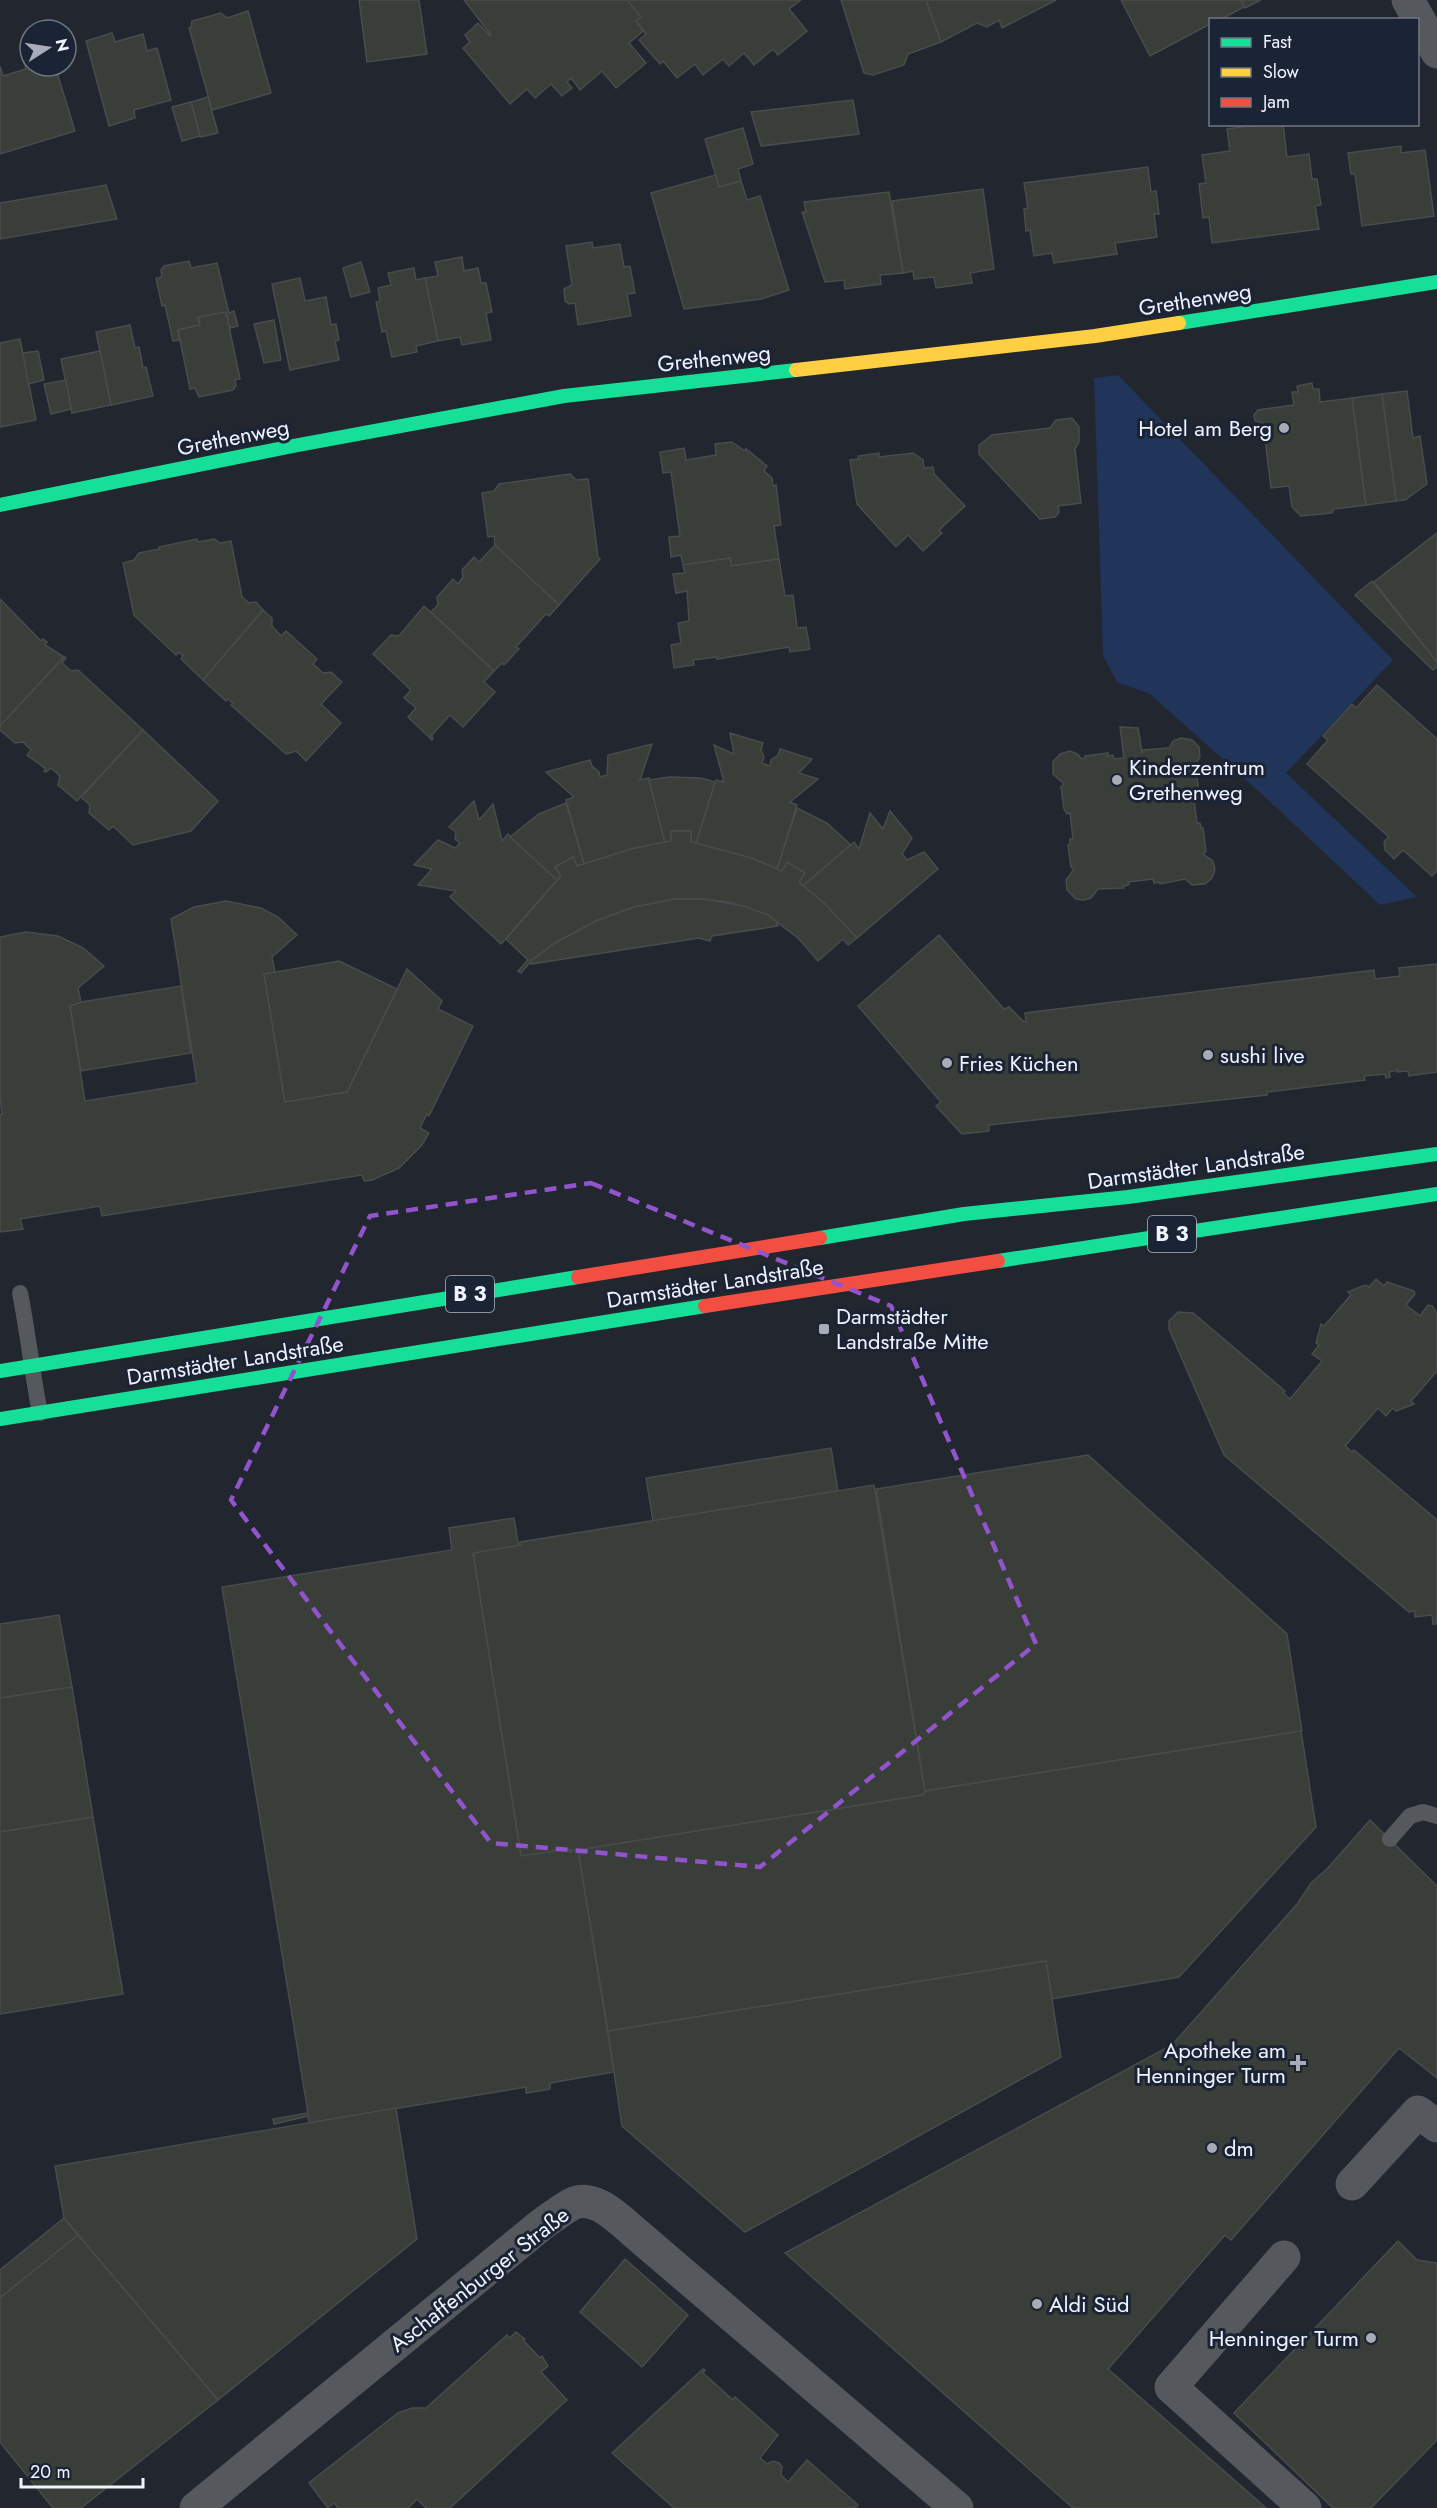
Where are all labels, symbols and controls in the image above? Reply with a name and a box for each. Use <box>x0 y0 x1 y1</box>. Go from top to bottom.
north arrow <box>18 18 78 78</box>
legend <box>1209 18 1419 126</box>
text: Fast <box>1263 29 1292 55</box>
text: N <box>50 36 75 54</box>
text: Slow <box>1263 59 1300 85</box>
text: Jam <box>1261 89 1290 115</box>
street label: Grethenweg <box>1136 274 1254 324</box>
street label: Grethenweg <box>656 336 772 380</box>
street label: Grethenweg <box>174 410 292 464</box>
place label: Hotel am Berg <box>1138 412 1272 444</box>
marker: Hotel am Berg <box>1277 421 1291 435</box>
place label: Kinderzentrum Grethenweg <box>1129 751 1265 808</box>
marker: Kinderzentrum Grethenweg <box>1110 773 1124 787</box>
place label: sushi live <box>1220 1039 1305 1071</box>
place label: Fries Küchen <box>959 1047 1079 1079</box>
marker: sushi live <box>1201 1048 1215 1062</box>
marker: Fries Küchen <box>940 1056 954 1070</box>
street label: Darmstädter Landstraße <box>1085 1135 1307 1197</box>
road number: B 3 <box>1148 1216 1196 1252</box>
street label: Darmstädter Landstraße <box>604 1250 826 1316</box>
road number: B 3 <box>446 1276 494 1312</box>
place label: Darmstädter Landstraße Mitte <box>836 1300 989 1357</box>
marker: Darmstädter Landstraße Mitte <box>817 1322 831 1336</box>
street label: Darmstädter Landstraße <box>124 1327 346 1393</box>
place label: Apotheke am Henninger Turm <box>1136 2034 1286 2091</box>
marker: Apotheke am Henninger Turm <box>1291 2056 1305 2070</box>
place label: dm <box>1224 2132 1254 2164</box>
marker: dm <box>1205 2141 1219 2155</box>
street label: Aschaffenburger Straße <box>382 2199 576 2359</box>
place label: Aldi Süd <box>1049 2288 1130 2320</box>
marker: Aldi Süd <box>1030 2297 1044 2311</box>
place label: Henninger Turm <box>1209 2322 1359 2354</box>
marker: Henninger Turm <box>1364 2331 1378 2345</box>
scale bar <box>21 2451 142 2489</box>
text: 20 m <box>30 2459 70 2485</box>

